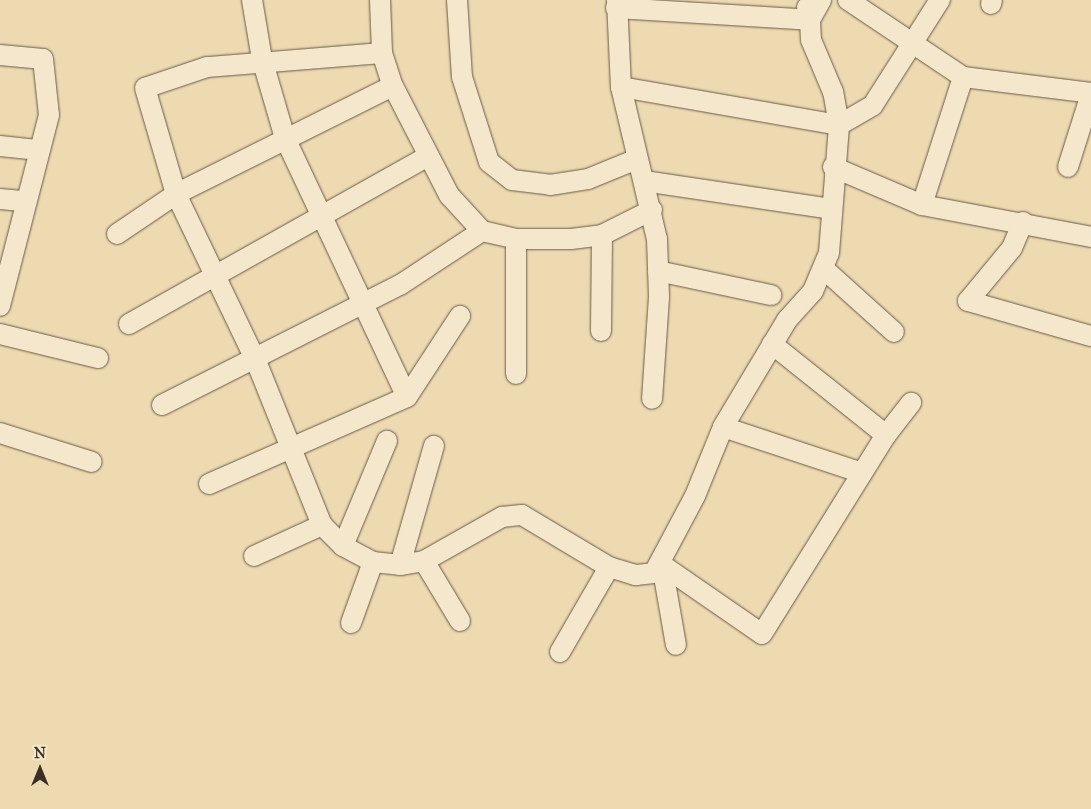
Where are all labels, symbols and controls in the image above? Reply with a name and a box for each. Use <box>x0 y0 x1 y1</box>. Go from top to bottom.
north arrow <box>15 744 65 794</box>
text: N <box>34 745 46 762</box>

